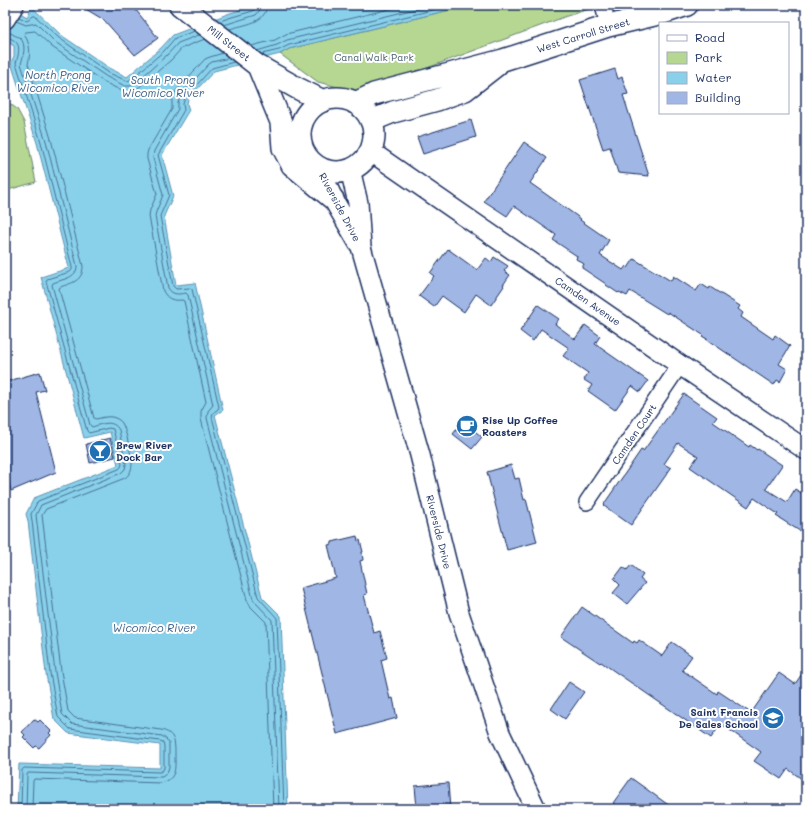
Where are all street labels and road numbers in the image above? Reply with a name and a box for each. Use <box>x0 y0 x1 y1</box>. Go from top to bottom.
street label: West Carroll Street <box>535 14 631 56</box>
street label: Mill Street <box>205 22 253 64</box>
street label: Riverside Drive <box>316 170 364 244</box>
street label: Camden Avenue <box>552 273 624 329</box>
street label: Camden Court <box>608 401 660 467</box>
street label: Riverside Drive <box>423 493 455 571</box>

